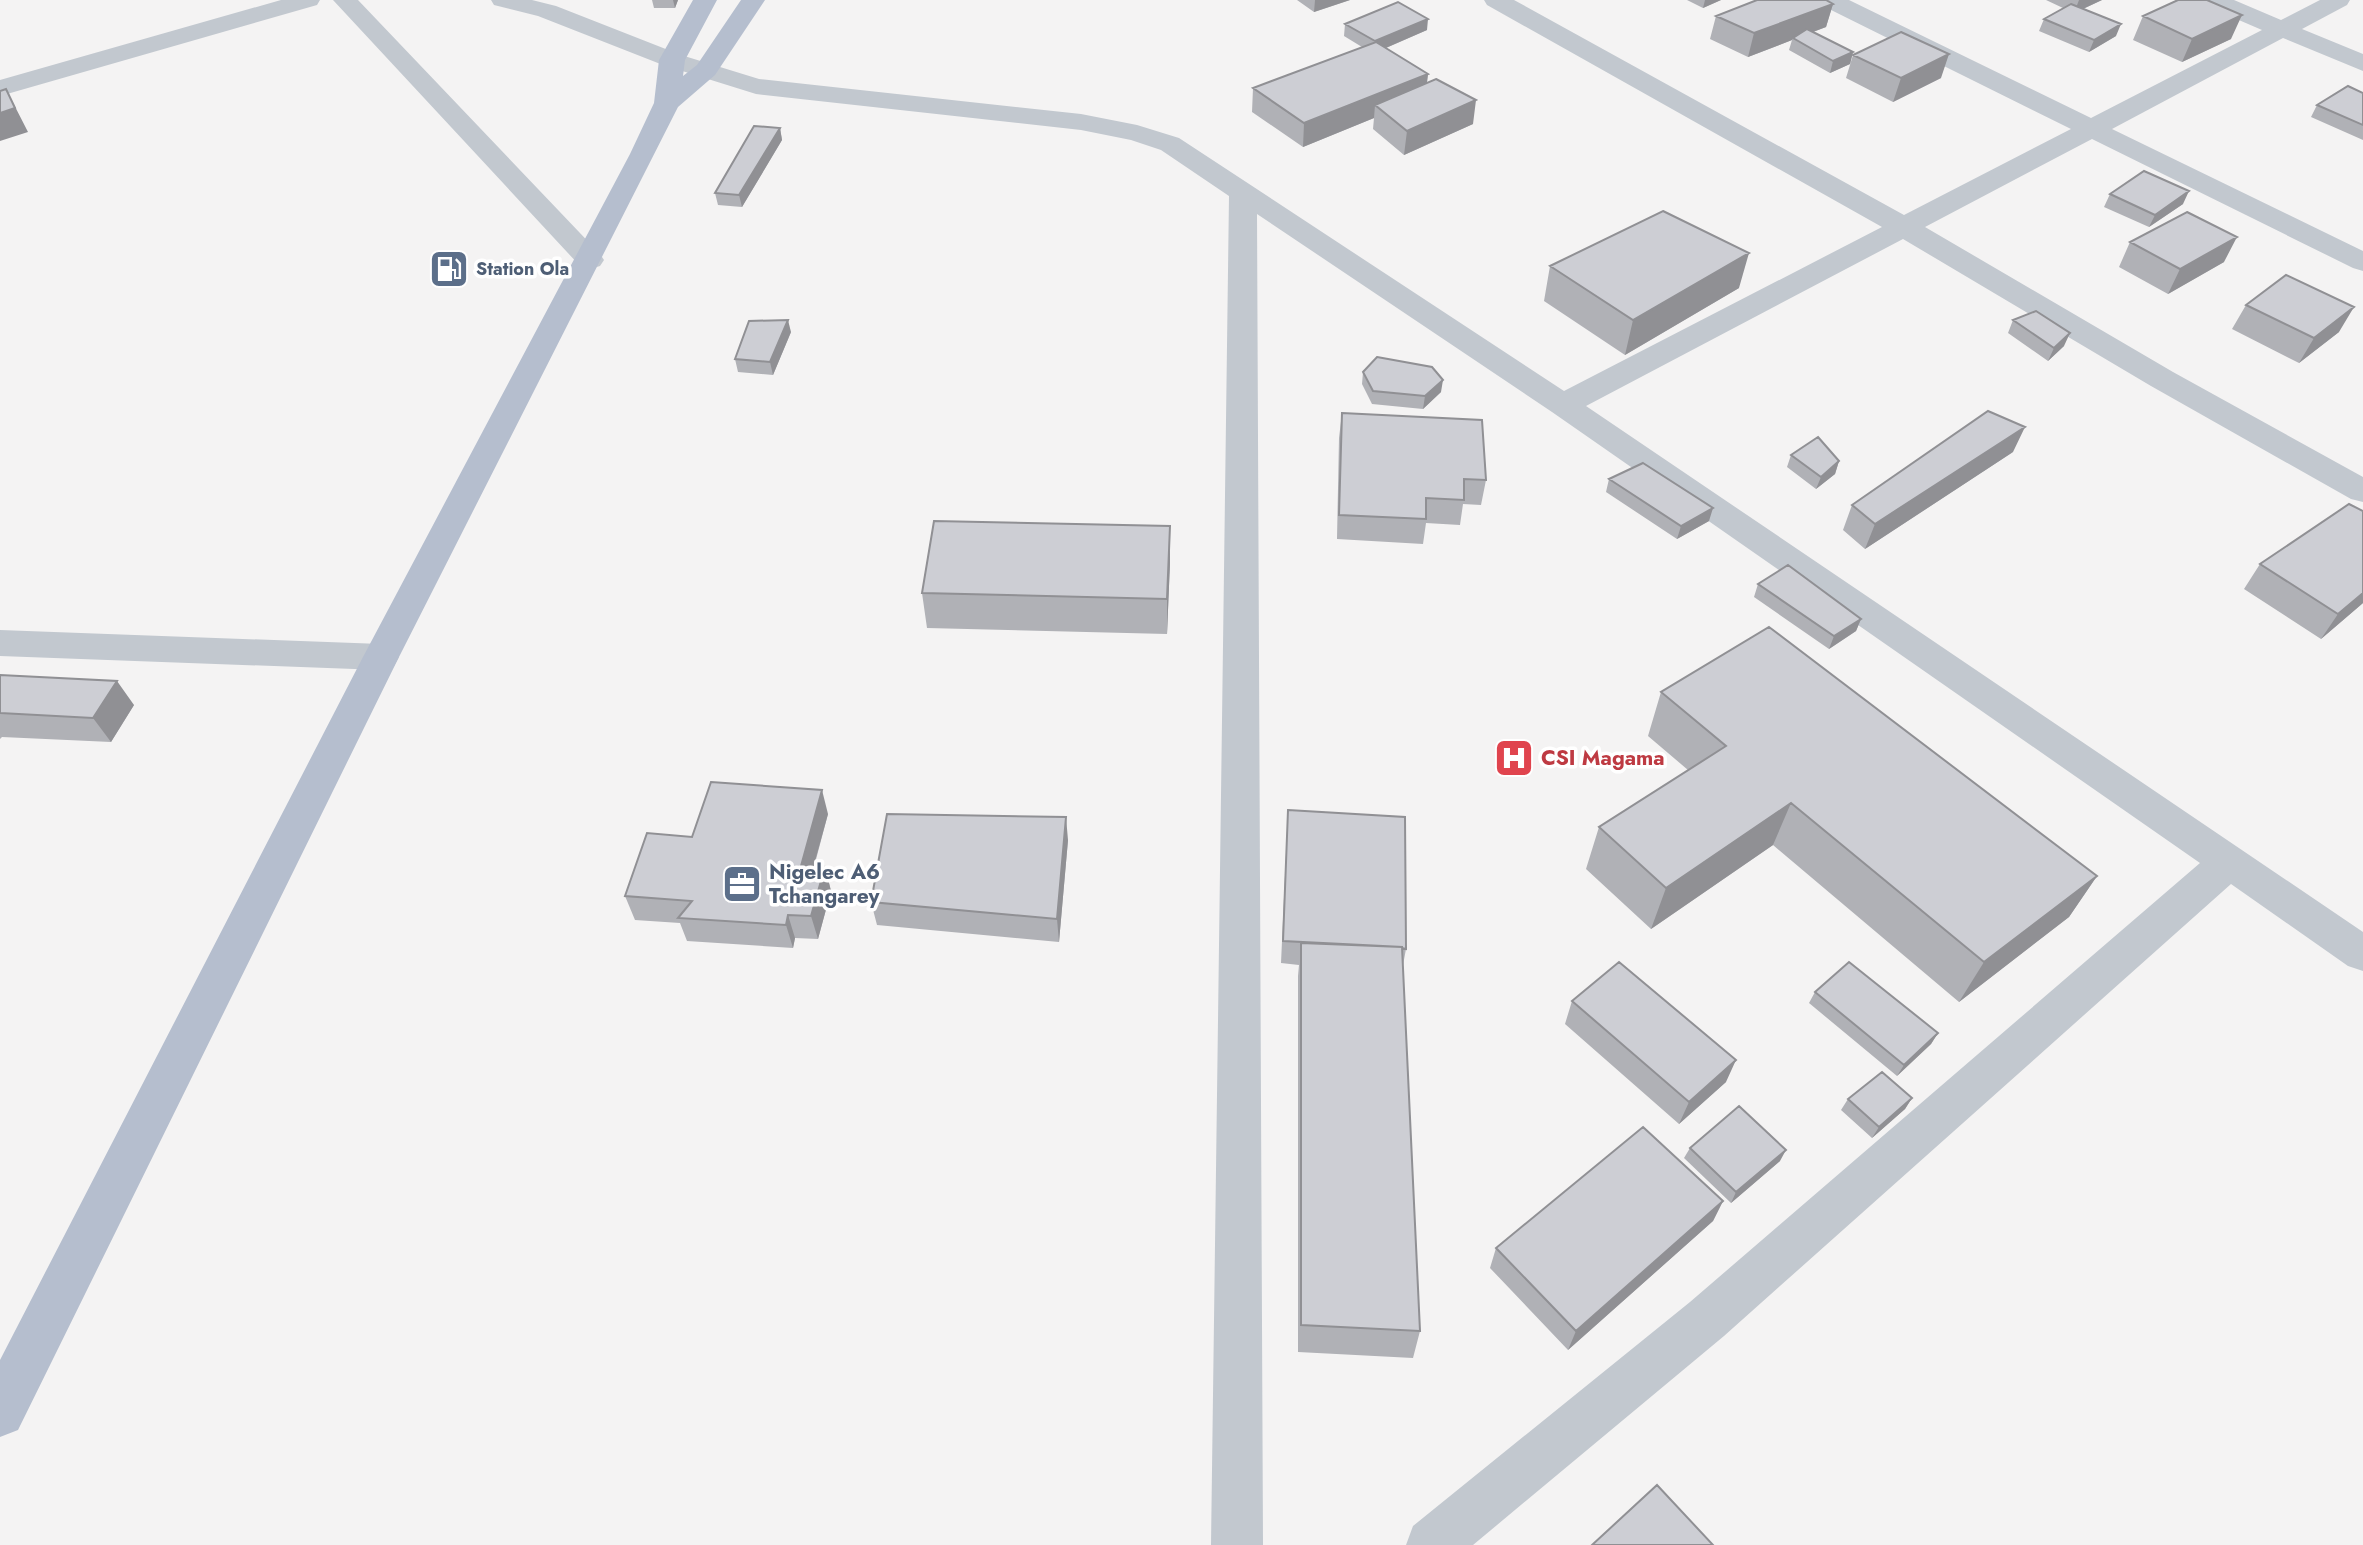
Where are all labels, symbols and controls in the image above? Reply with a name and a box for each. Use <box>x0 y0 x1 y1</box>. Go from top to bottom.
fuel station icon: Station Ola <box>428 248 470 290</box>
place label: Station Ola <box>476 256 569 282</box>
hospital icon: CSI Magama <box>1493 737 1535 779</box>
place label: CSI Magama <box>1541 743 1665 773</box>
place label: Nigelec A6 Tchangarey <box>769 857 881 911</box>
office icon: Nigelec A6 Tchangarey <box>721 863 763 905</box>

